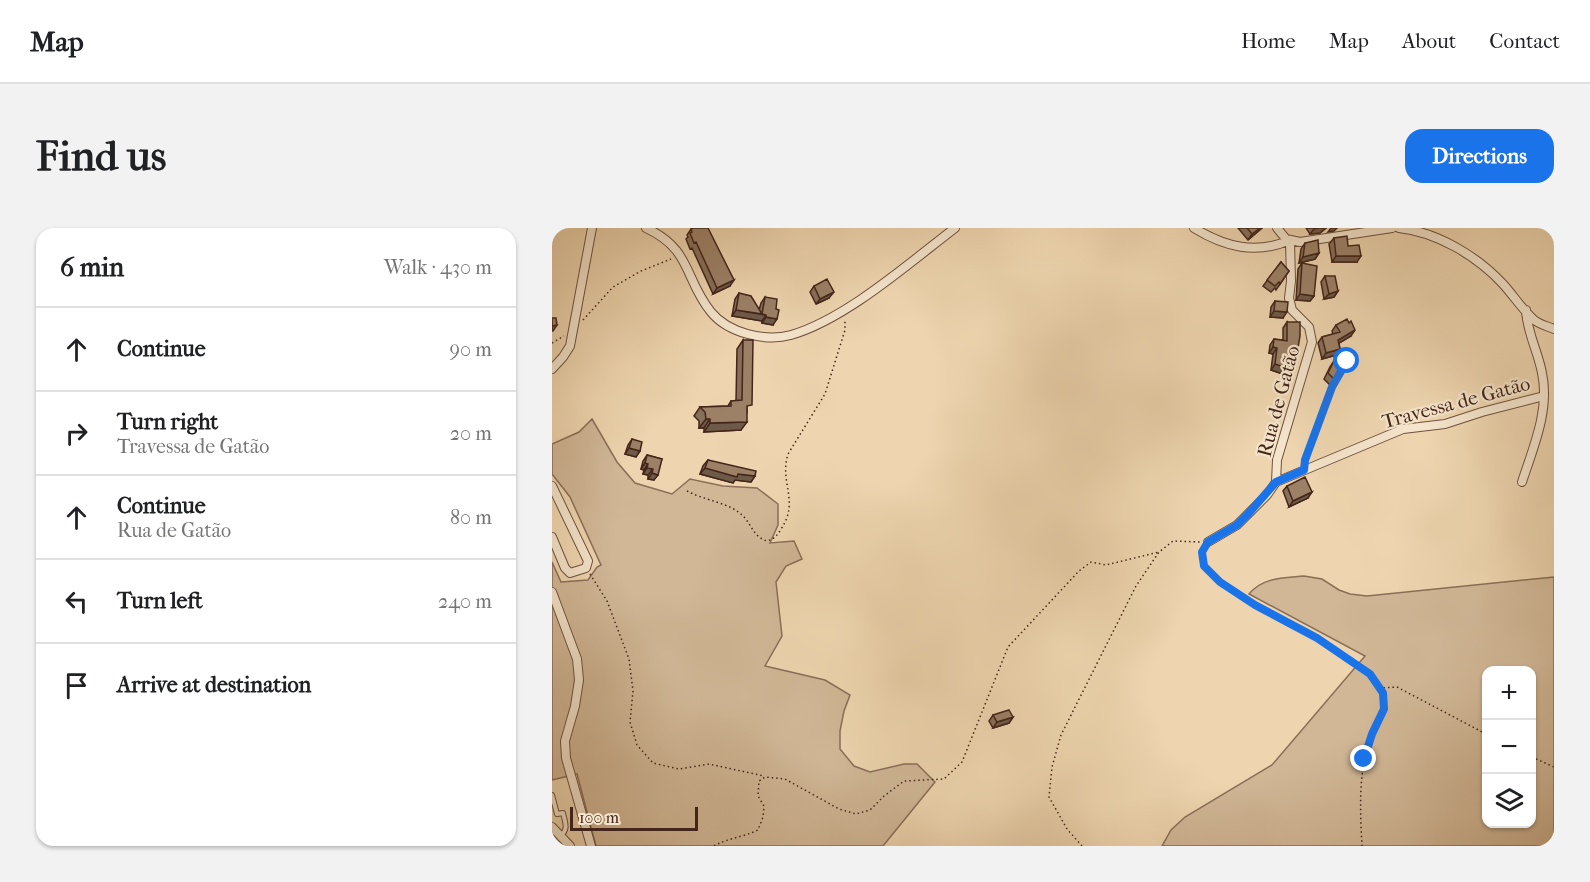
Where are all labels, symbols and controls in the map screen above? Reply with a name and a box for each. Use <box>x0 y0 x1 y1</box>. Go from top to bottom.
text: Map <box>30 25 84 58</box>
text: Home <box>1241 29 1296 53</box>
text: Map <box>1329 29 1369 53</box>
text: About <box>1402 29 1456 53</box>
text: Contact <box>1489 29 1560 53</box>
button: Directions <box>1405 129 1554 183</box>
text: Find us <box>36 132 166 181</box>
text: 6 min <box>60 252 124 283</box>
text: Walk · 430 m <box>384 256 492 279</box>
icon: ahead <box>60 333 93 366</box>
text: Continue <box>117 336 206 362</box>
text: 90 m <box>450 338 492 361</box>
street label: Rua de Gatão <box>1253 343 1304 459</box>
route start <box>1333 347 1359 373</box>
street label: Travessa de Gatão <box>1380 372 1533 433</box>
text: Turn right <box>117 409 218 435</box>
icon: right <box>60 417 93 450</box>
text: 20 m <box>450 422 492 445</box>
text: Travessa de Gatão <box>117 435 269 458</box>
text: Continue <box>117 493 206 519</box>
icon: ahead <box>60 501 93 534</box>
text: 80 m <box>450 506 492 529</box>
text: Rua de Gatão <box>117 519 231 542</box>
icon: left <box>60 585 93 618</box>
text: Turn left <box>117 588 203 614</box>
text: 240 m <box>438 590 492 613</box>
map controls <box>1482 666 1536 828</box>
button: + <box>1482 666 1536 720</box>
icon: arrive <box>60 669 93 702</box>
text: Arrive at destination <box>117 672 311 698</box>
button: − <box>1482 720 1536 774</box>
route end <box>1350 745 1376 771</box>
button: layers <box>1482 774 1536 828</box>
scale bar <box>570 804 698 832</box>
text: 100 m <box>579 808 619 827</box>

